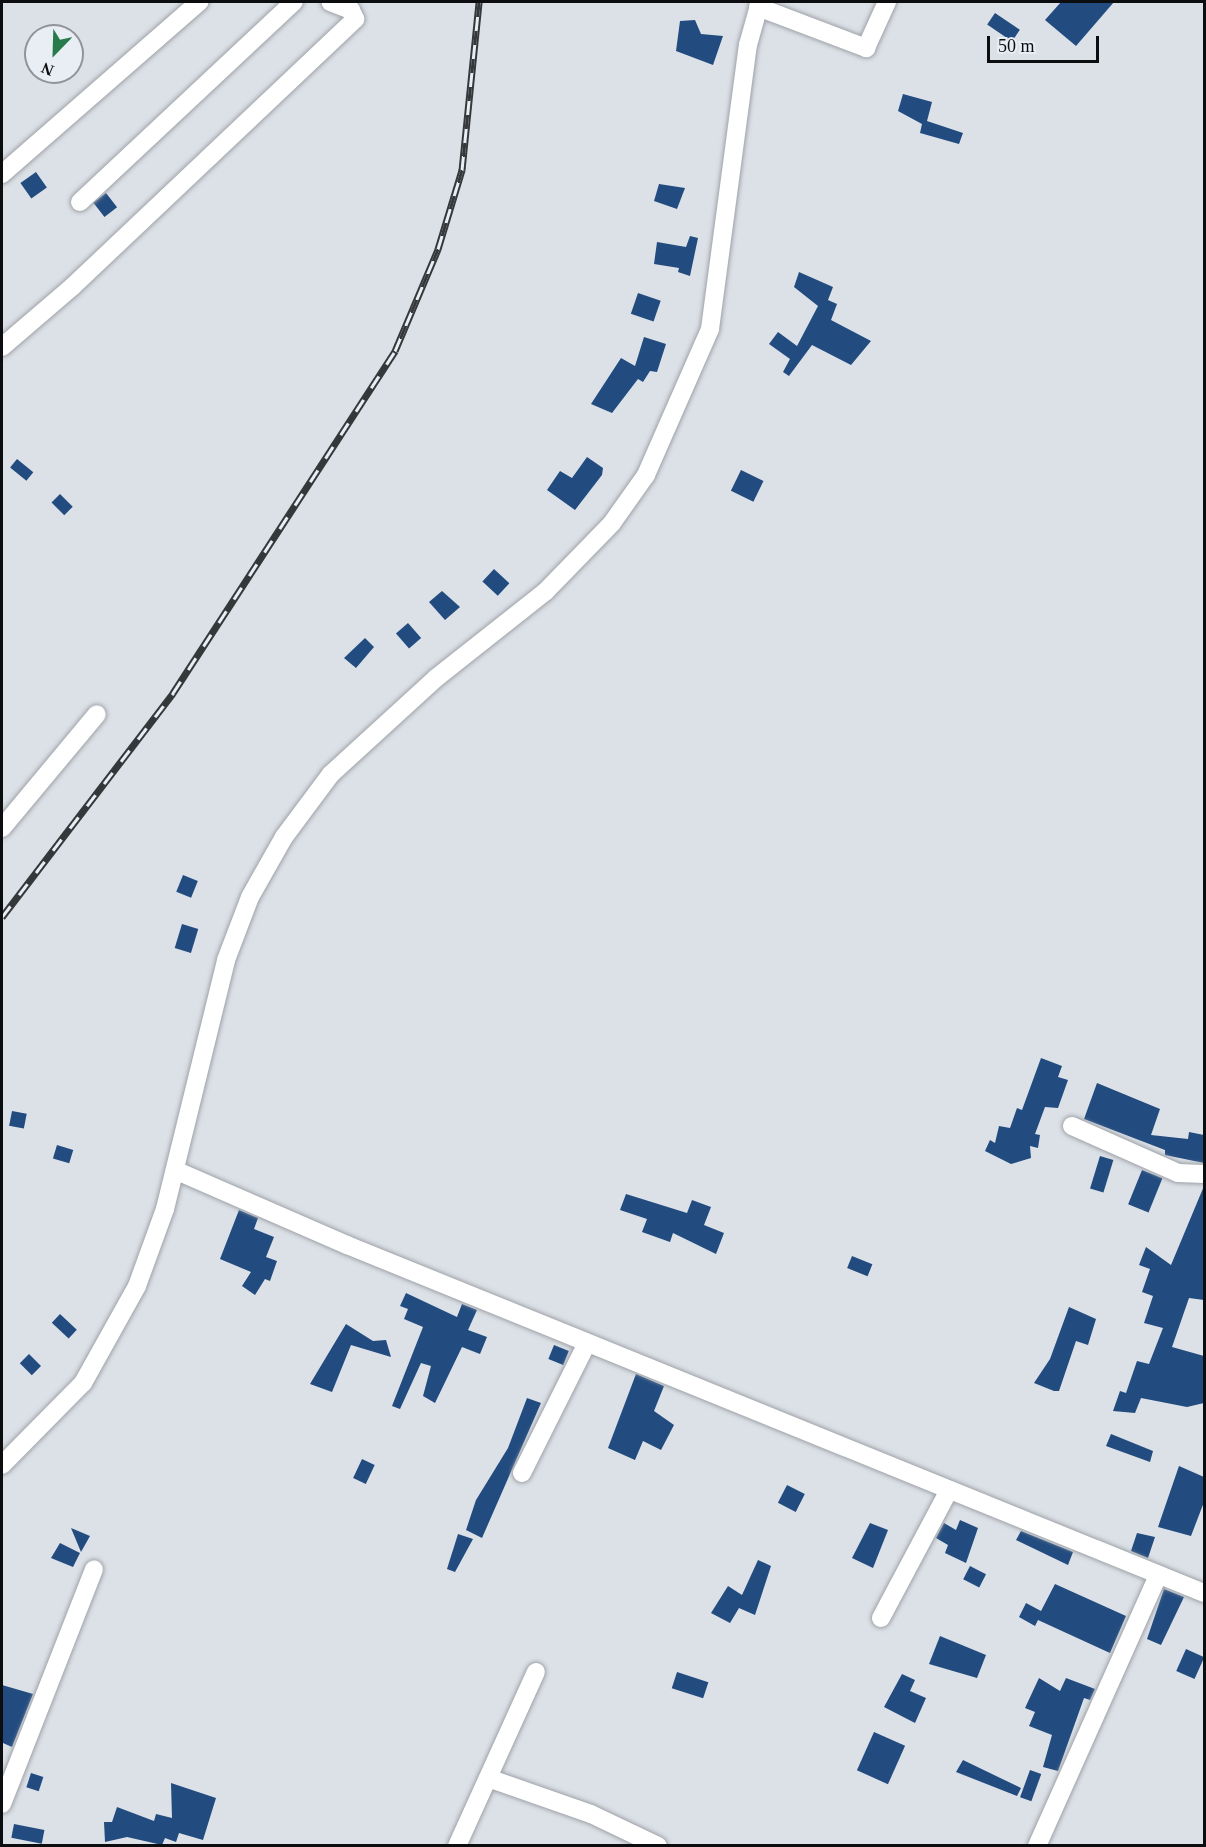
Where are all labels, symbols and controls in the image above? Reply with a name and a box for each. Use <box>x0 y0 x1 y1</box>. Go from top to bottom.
north arrow <box>24 24 84 84</box>
scale bar <box>990 24 1102 62</box>
text: 50 m <box>998 36 1035 56</box>
text: N <box>39 59 56 79</box>

